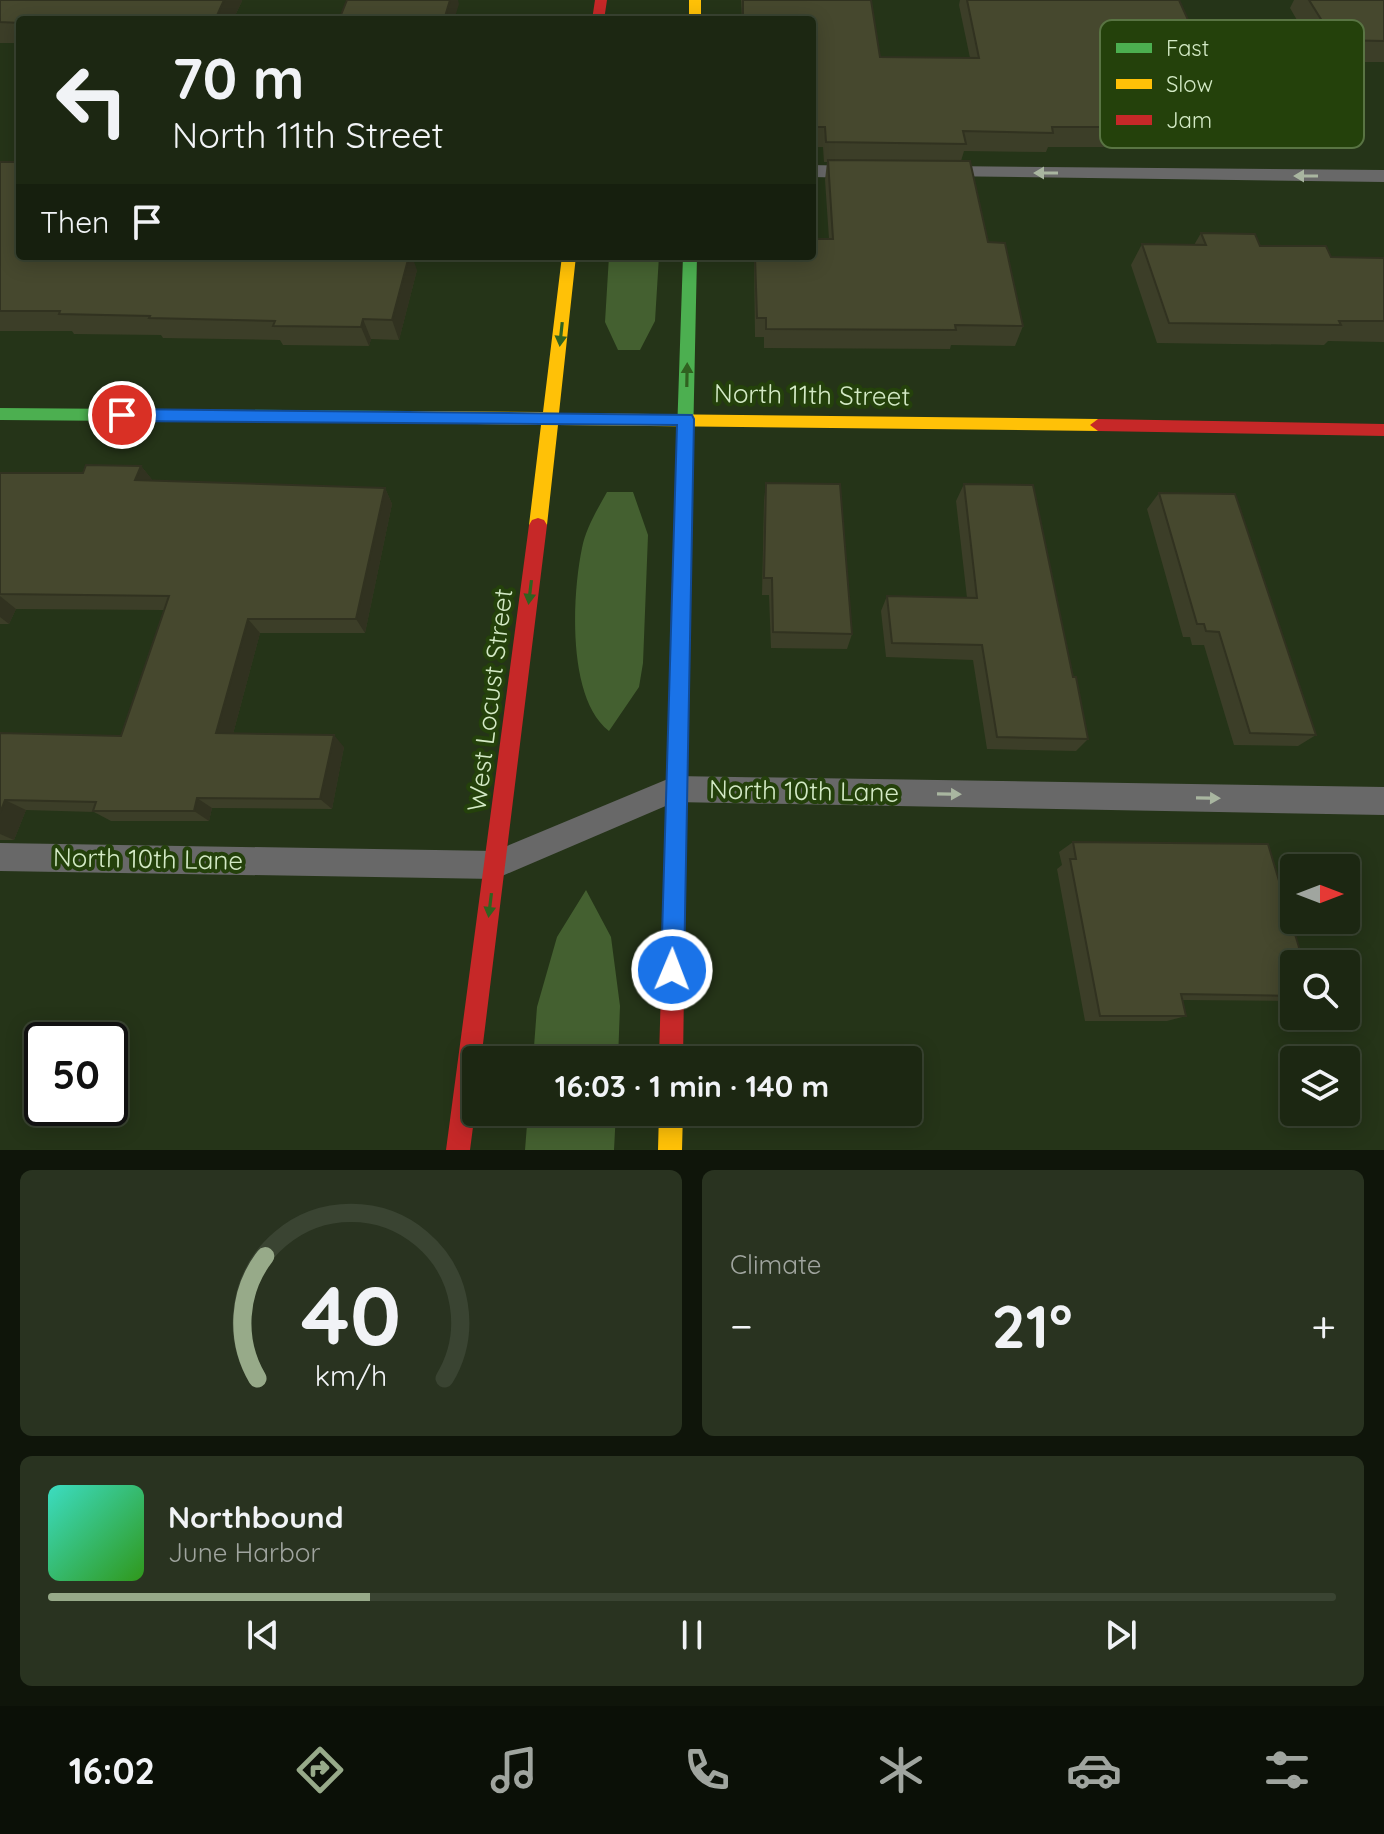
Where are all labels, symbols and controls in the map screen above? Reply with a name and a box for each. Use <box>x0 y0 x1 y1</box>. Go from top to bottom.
legend <box>1100 20 1364 148</box>
text: Fast <box>1166 34 1209 62</box>
text: 70 m <box>172 43 304 113</box>
icon: left <box>40 48 144 152</box>
text: Slow <box>1166 70 1213 98</box>
text: Jam <box>1166 106 1212 134</box>
text: North 11th Street <box>172 112 444 157</box>
one-way arrow <box>1033 167 1058 179</box>
one-way arrow <box>1293 169 1318 182</box>
icon: arrive <box>125 200 169 244</box>
text: Then <box>40 203 109 241</box>
one-way arrow <box>555 322 568 347</box>
one-way arrow <box>681 362 693 387</box>
street label: North 11th Street <box>714 376 910 413</box>
pin <box>88 381 156 449</box>
icon: arrive <box>100 393 144 437</box>
one-way arrow <box>523 580 536 605</box>
street label: West Locust Street <box>459 587 520 813</box>
street label: North 10th Lane <box>709 772 899 809</box>
one-way arrow <box>937 788 962 800</box>
one-way arrow <box>1196 792 1221 804</box>
street label: North 10th Lane <box>53 840 243 877</box>
north arrow <box>1280 854 1360 934</box>
map controls <box>1280 854 1360 1126</box>
one-way arrow <box>483 893 496 918</box>
position arrow <box>630 928 714 1012</box>
button: search <box>1280 950 1360 1030</box>
speed limit sign: 50 <box>24 1022 128 1126</box>
button: layers <box>1280 1046 1360 1126</box>
text: 16:03 · 1 min · 140 m <box>555 1067 829 1105</box>
text: Climate <box>730 1248 821 1281</box>
text: 40 <box>301 1262 401 1366</box>
text: 21° <box>992 1288 1073 1363</box>
text: − <box>730 1298 753 1353</box>
text: + <box>1311 1298 1336 1353</box>
text: km/h <box>315 1357 387 1393</box>
text: Northbound <box>168 1498 344 1536</box>
text: June Harbor <box>168 1536 320 1569</box>
icon: previous <box>241 1613 285 1657</box>
icon: pause <box>670 1613 714 1657</box>
icon: next <box>1099 1613 1143 1657</box>
icon: directions <box>292 1742 348 1798</box>
icon: music <box>486 1742 542 1798</box>
icon: phone <box>679 1742 735 1798</box>
icon: climate <box>873 1742 929 1798</box>
icon: car <box>1066 1742 1122 1798</box>
icon: filters <box>1259 1742 1315 1798</box>
text: 16:02 <box>69 1748 155 1793</box>

